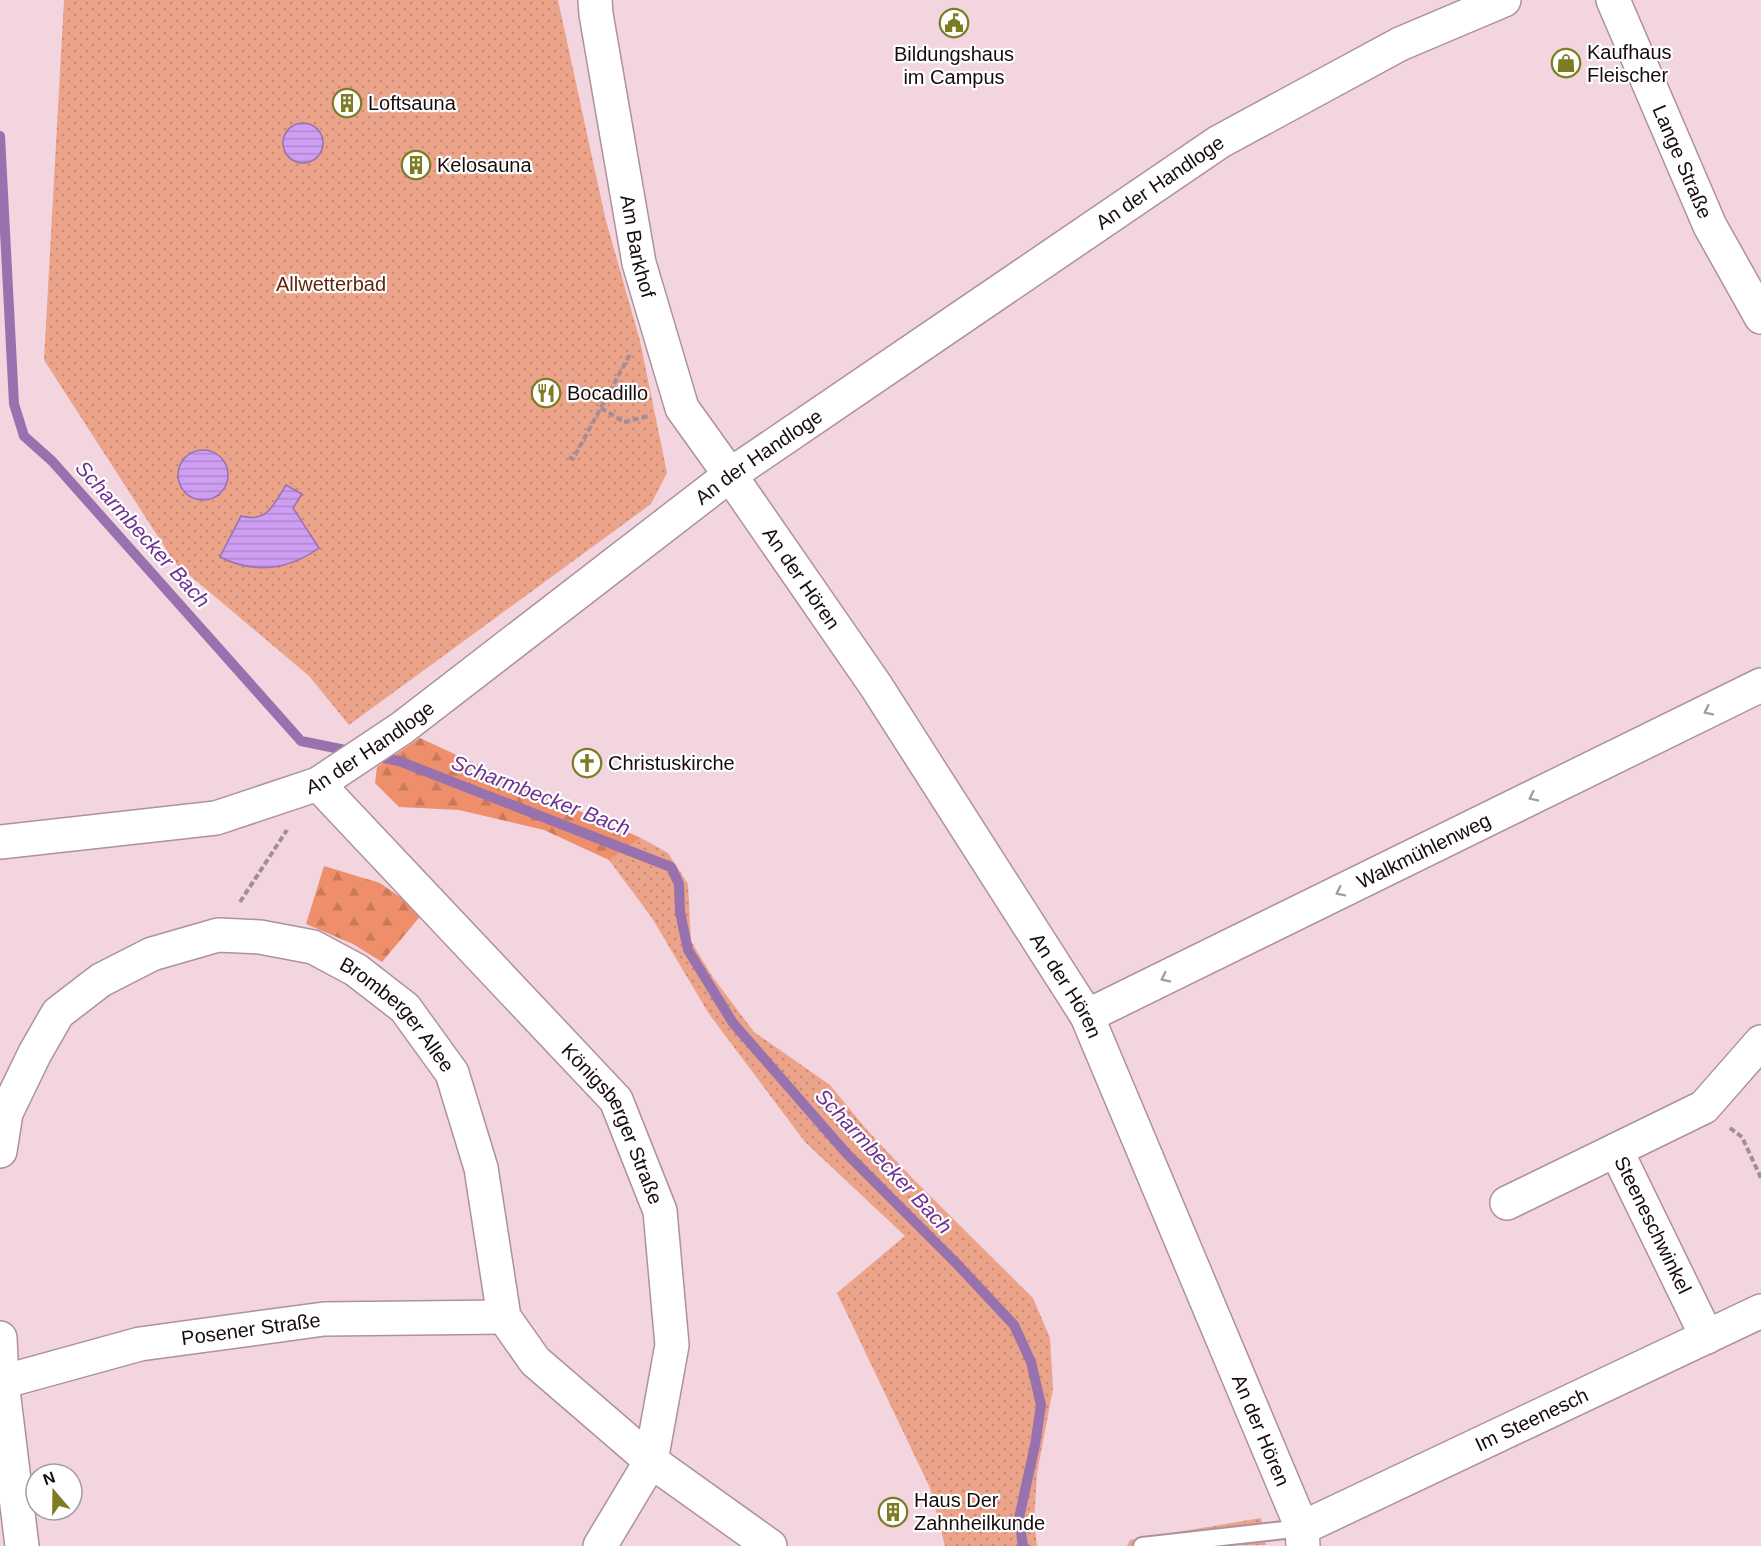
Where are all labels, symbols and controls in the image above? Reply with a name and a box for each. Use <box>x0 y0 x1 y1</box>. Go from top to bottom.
public building icon: Bildungshaus im Campus <box>938 7 970 39</box>
place label: Kaufhaus Fleischer <box>1587 41 1672 86</box>
place label: Bildungshaus im Campus <box>894 43 1014 88</box>
shop icon: Kaufhaus Fleischer <box>1550 47 1582 79</box>
building icon: Loftsauna <box>331 87 363 119</box>
place label: Loftsauna <box>368 92 457 114</box>
street label: Lange Straße <box>1648 102 1716 222</box>
street label: An der Handloge <box>1092 131 1228 234</box>
building icon: Kelosauna <box>400 149 432 181</box>
place label: Kelosauna <box>437 154 532 176</box>
street label: Am Barkhof <box>616 193 660 301</box>
park label: Allwetterbad <box>276 273 386 295</box>
restaurant icon: Bocadillo <box>530 377 562 409</box>
place label: Bocadillo <box>567 382 648 404</box>
street label: An der Handloge <box>691 405 826 509</box>
water label: Scharmbecker Bach <box>71 456 215 612</box>
street label: An der Hören <box>759 523 844 633</box>
street label: An der Handloge <box>303 697 438 798</box>
one-way arrow <box>1704 704 1715 715</box>
church icon: Christuskirche <box>571 747 603 779</box>
water label: Scharmbecker Bach <box>449 750 633 840</box>
place label: Christuskirche <box>608 752 735 774</box>
one-way arrow <box>1529 790 1540 801</box>
street label: Walkmühlenweg <box>1353 809 1494 893</box>
one-way arrow <box>1335 885 1346 896</box>
street label: An der Hören <box>1026 929 1106 1041</box>
street label: Bromberger Allee <box>336 953 459 1076</box>
one-way arrow <box>1160 971 1171 983</box>
street label: Königsberger Straße <box>557 1039 667 1207</box>
water label: Scharmbecker Bach <box>811 1084 957 1238</box>
street label: Steeneschwinkel <box>1610 1153 1696 1297</box>
street label: Posener Straße <box>180 1309 322 1349</box>
street label: An der Hören <box>1228 1371 1294 1489</box>
street label: Im Steenesch <box>1472 1383 1592 1456</box>
north arrow <box>24 1462 84 1522</box>
text: N <box>41 1468 57 1488</box>
place label: Haus Der Zahnheilkunde <box>914 1489 1045 1534</box>
building icon: Haus Der Zahnheilkunde <box>877 1496 909 1528</box>

